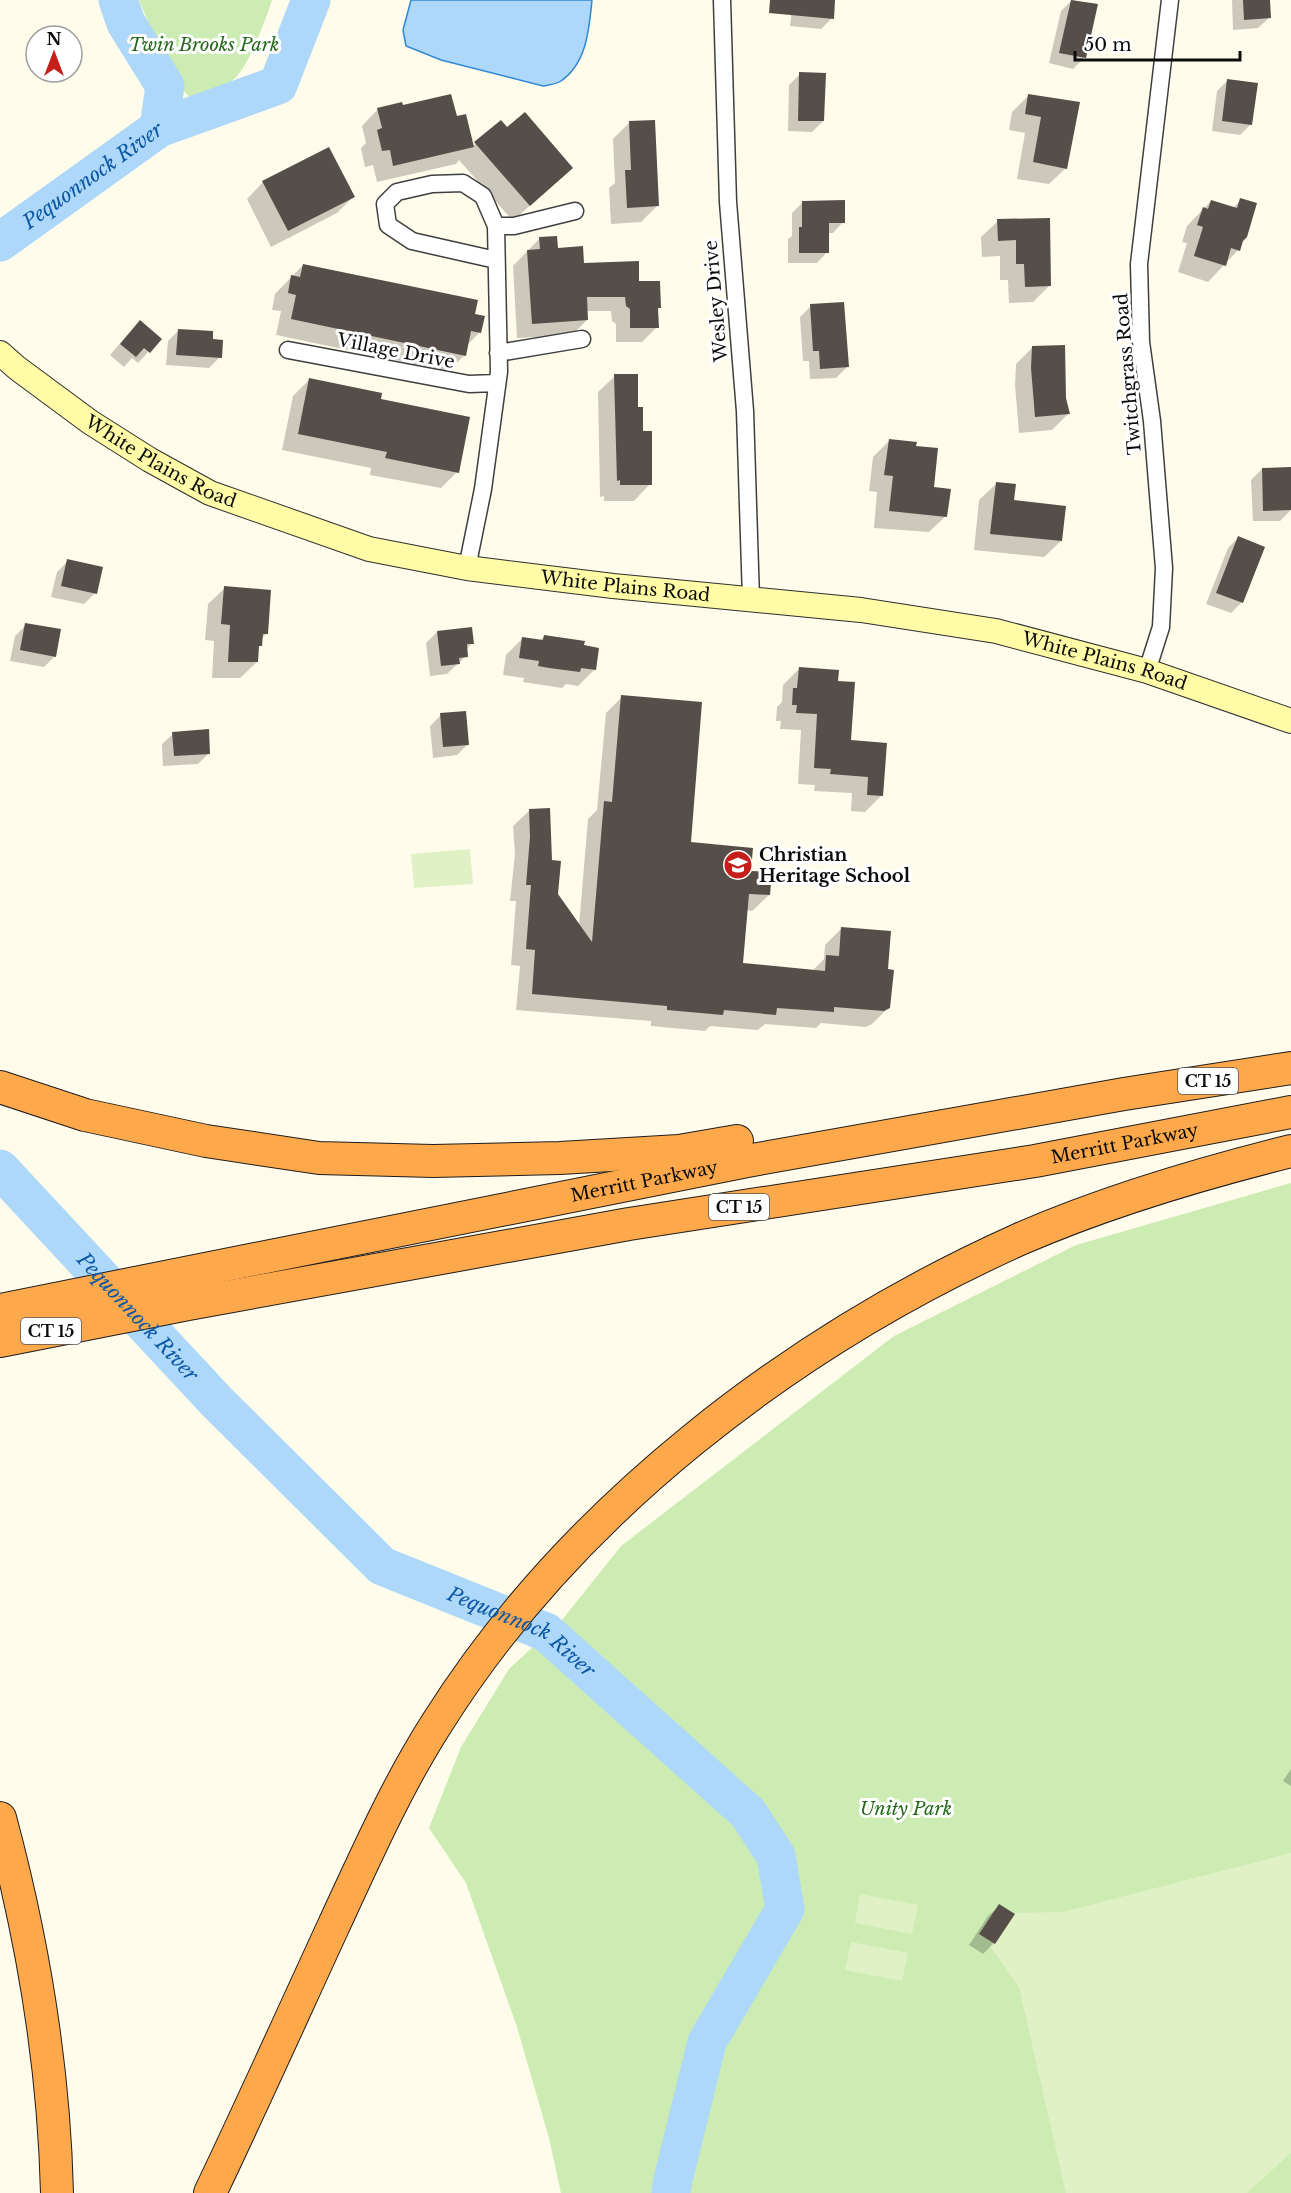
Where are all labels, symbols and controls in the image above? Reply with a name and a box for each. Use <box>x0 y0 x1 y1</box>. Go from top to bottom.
north arrow <box>24 24 84 84</box>
scale bar <box>1075 24 1240 62</box>
text: N <box>46 29 62 49</box>
park label: Twin Brooks Park <box>129 34 279 56</box>
text: 50 m <box>1084 34 1132 56</box>
water label: Pequonnock River <box>17 117 168 235</box>
street label: Wesley Drive <box>700 239 732 364</box>
street label: Twitchgrass Road <box>1110 292 1146 456</box>
street label: Village Drive <box>334 329 457 373</box>
street label: White Plains Road <box>80 410 239 512</box>
street label: White Plains Road <box>539 566 711 606</box>
street label: White Plains Road <box>1019 627 1190 695</box>
place label: Christian Heritage School <box>759 844 911 887</box>
school or university icon: Christian Heritage School <box>722 849 754 881</box>
road number: CT 15 <box>1178 1068 1238 1094</box>
street label: Merritt Parkway <box>1049 1119 1201 1169</box>
street label: Merritt Parkway <box>569 1156 720 1207</box>
road number: CT 15 <box>709 1194 769 1220</box>
water label: Pequonnock River <box>71 1247 204 1387</box>
road number: CT 15 <box>21 1318 81 1344</box>
water label: Pequonnock River <box>443 1581 601 1683</box>
park label: Unity Park <box>860 1798 952 1820</box>

